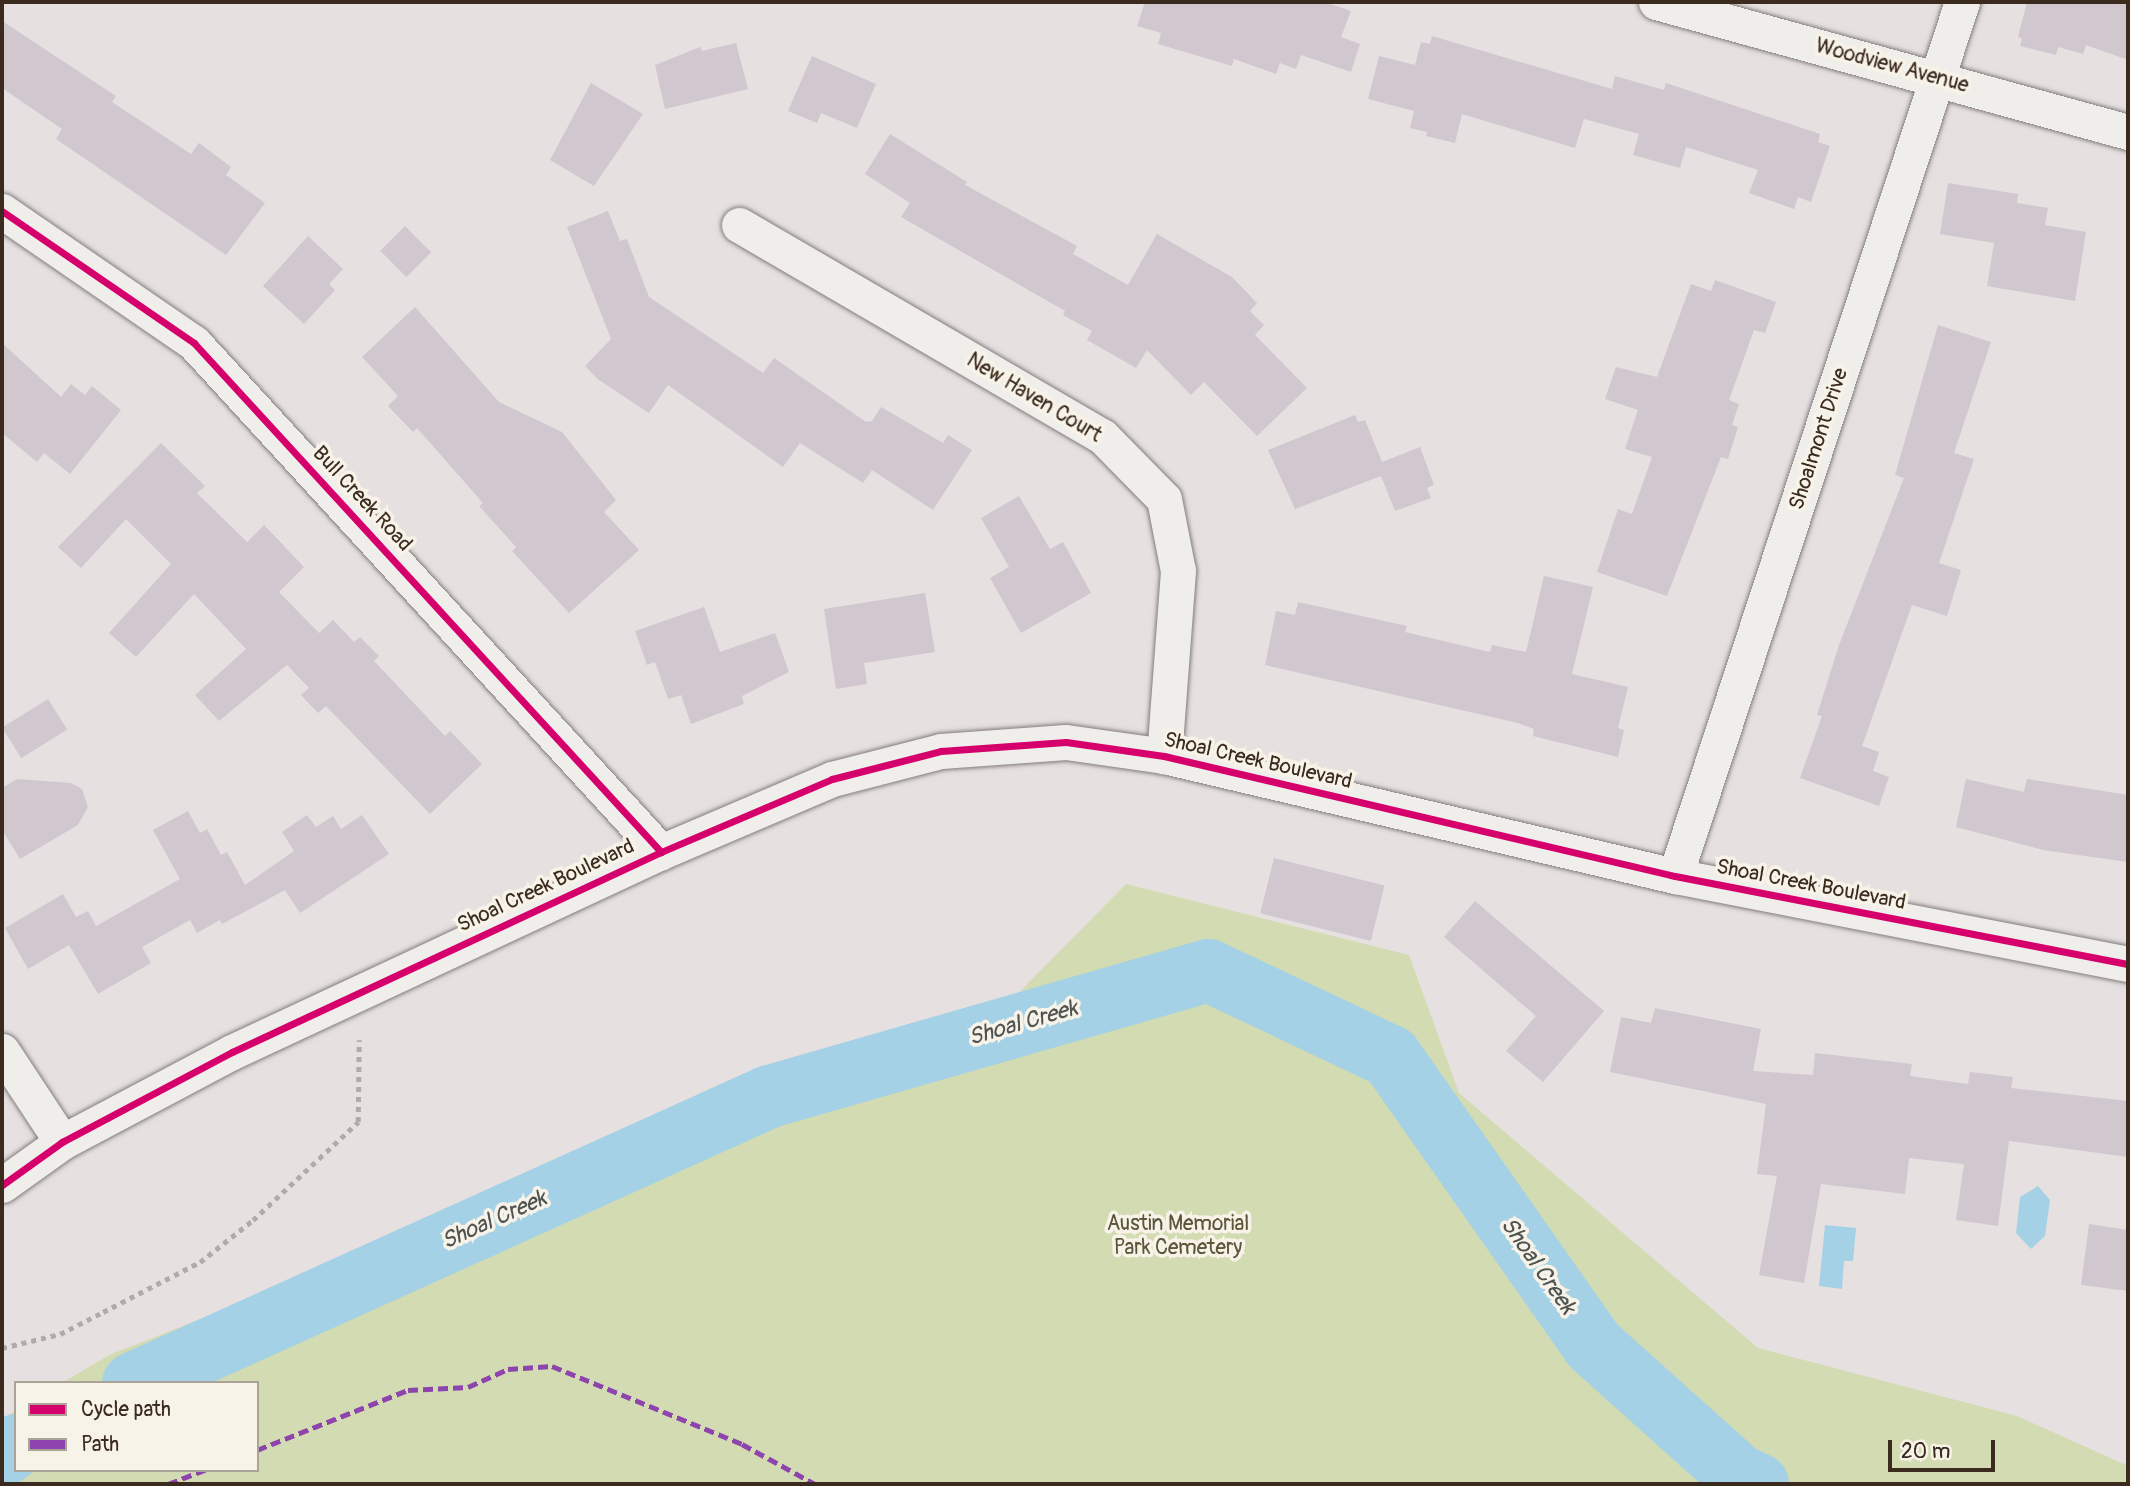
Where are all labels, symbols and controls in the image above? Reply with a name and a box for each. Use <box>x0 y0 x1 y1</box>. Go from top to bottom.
street label: Woodview Avenue <box>1813 33 1971 99</box>
street label: New Haven Court <box>962 348 1106 448</box>
street label: Shoalmont Drive <box>1784 365 1854 513</box>
street label: Bull Creek Road <box>307 441 417 557</box>
street label: Shoal Creek Boulevard <box>1161 727 1355 795</box>
street label: Shoal Creek Boulevard <box>453 834 639 938</box>
street label: Shoal Creek Boulevard <box>1714 854 1908 916</box>
water label: Shoal Creek <box>965 994 1081 1052</box>
water label: Shoal Creek <box>437 1185 551 1255</box>
park label: Austin Memorial Park Cemetery <box>1107 1211 1249 1261</box>
water label: Shoal Creek <box>1495 1212 1581 1320</box>
legend <box>14 1381 259 1472</box>
text: Cycle path <box>81 1396 171 1423</box>
scale bar <box>1892 1426 1999 1470</box>
text: Path <box>81 1431 119 1458</box>
text: 20 m <box>1901 1438 1950 1465</box>

